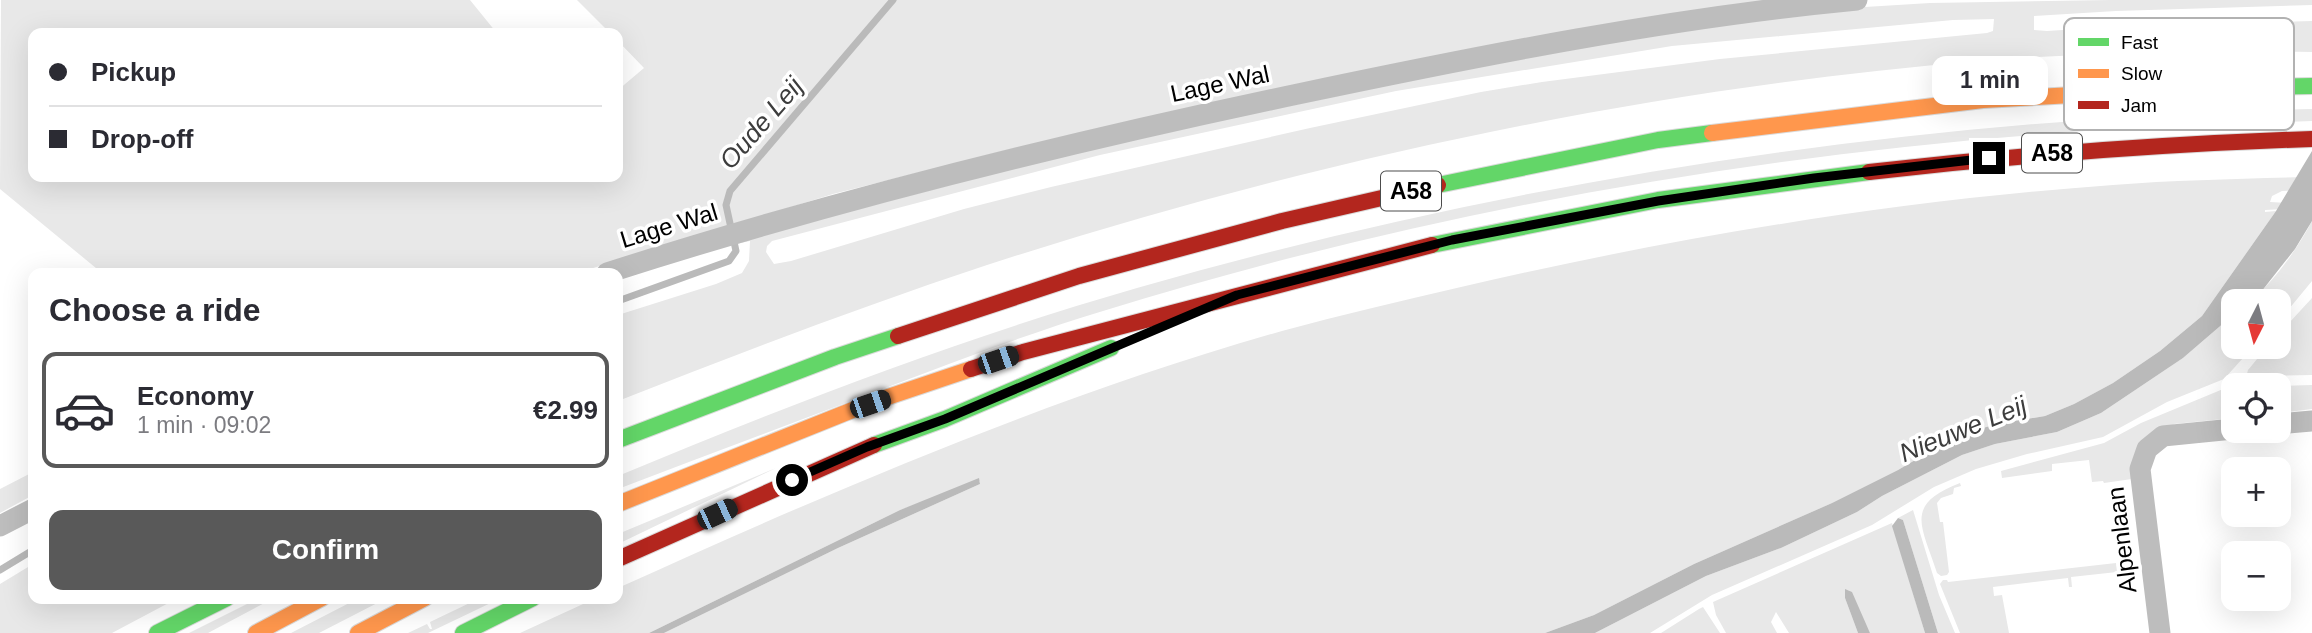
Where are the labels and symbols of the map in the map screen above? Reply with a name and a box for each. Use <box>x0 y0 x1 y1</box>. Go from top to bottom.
legend <box>2064 18 2294 130</box>
text: Fast <box>2121 32 2159 53</box>
callout: 1 min <box>1931 57 2047 106</box>
street label: Lage Wal <box>1168 60 1272 107</box>
text: Slow <box>2121 63 2162 84</box>
water label: Oude Leij <box>713 70 810 175</box>
text: Jam <box>2121 95 2157 116</box>
road number: A58 <box>2022 134 2082 172</box>
route end <box>1973 142 2005 174</box>
road number: A58 <box>1381 172 1441 210</box>
street label: Lage Wal <box>617 198 721 253</box>
north arrow <box>2221 289 2291 359</box>
car <box>975 343 1022 377</box>
car <box>847 387 894 421</box>
water label: Nieuwe Leij <box>1895 389 2032 468</box>
route start <box>776 464 808 496</box>
street label: Alpenlaan <box>2102 485 2141 595</box>
car <box>694 496 741 532</box>

